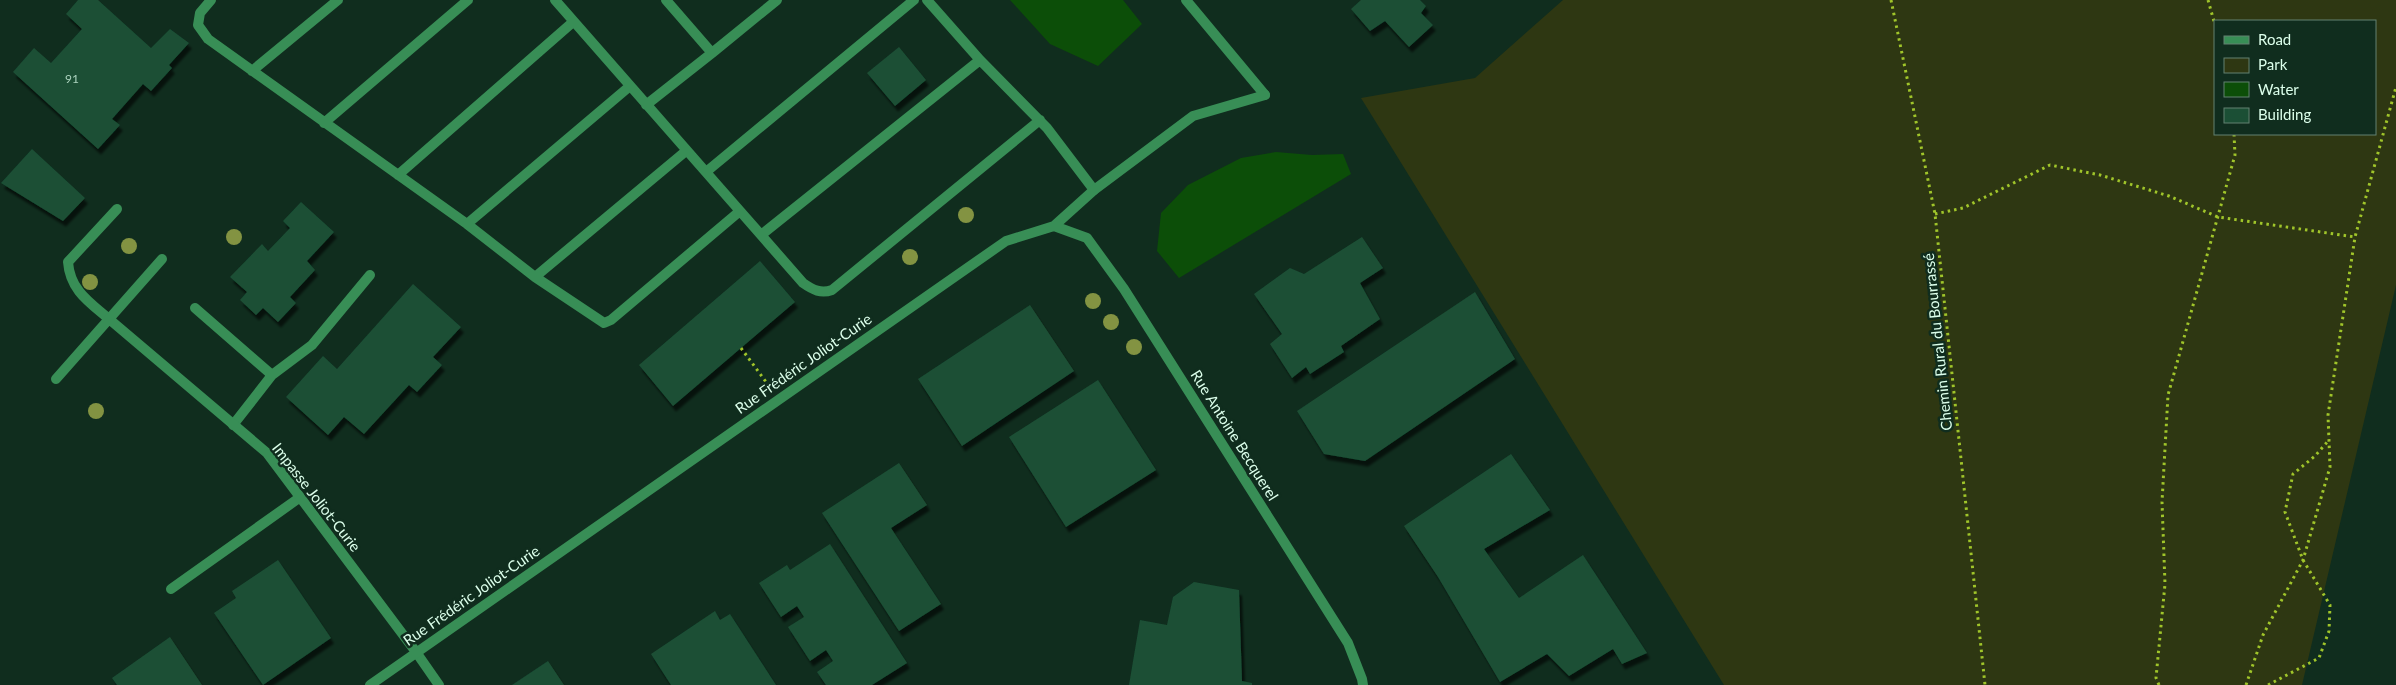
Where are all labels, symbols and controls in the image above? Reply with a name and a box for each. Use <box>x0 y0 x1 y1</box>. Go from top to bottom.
legend <box>2214 20 2376 135</box>
text: Road <box>2258 30 2291 48</box>
text: Park <box>2258 55 2288 73</box>
house number: 91 <box>65 71 79 86</box>
text: Water <box>2258 80 2299 98</box>
text: Building <box>2258 105 2311 123</box>
street label: Chemin Rural du Bourrassé <box>1919 252 1955 432</box>
street label: Rue Frédéric Joliot-Curie <box>731 309 875 417</box>
street label: Rue Antoine Becquerel <box>1187 366 1283 504</box>
street label: Impasse Joliot-Curie <box>269 439 365 555</box>
street label: Rue Frédéric Joliot-Curie <box>399 541 543 649</box>

